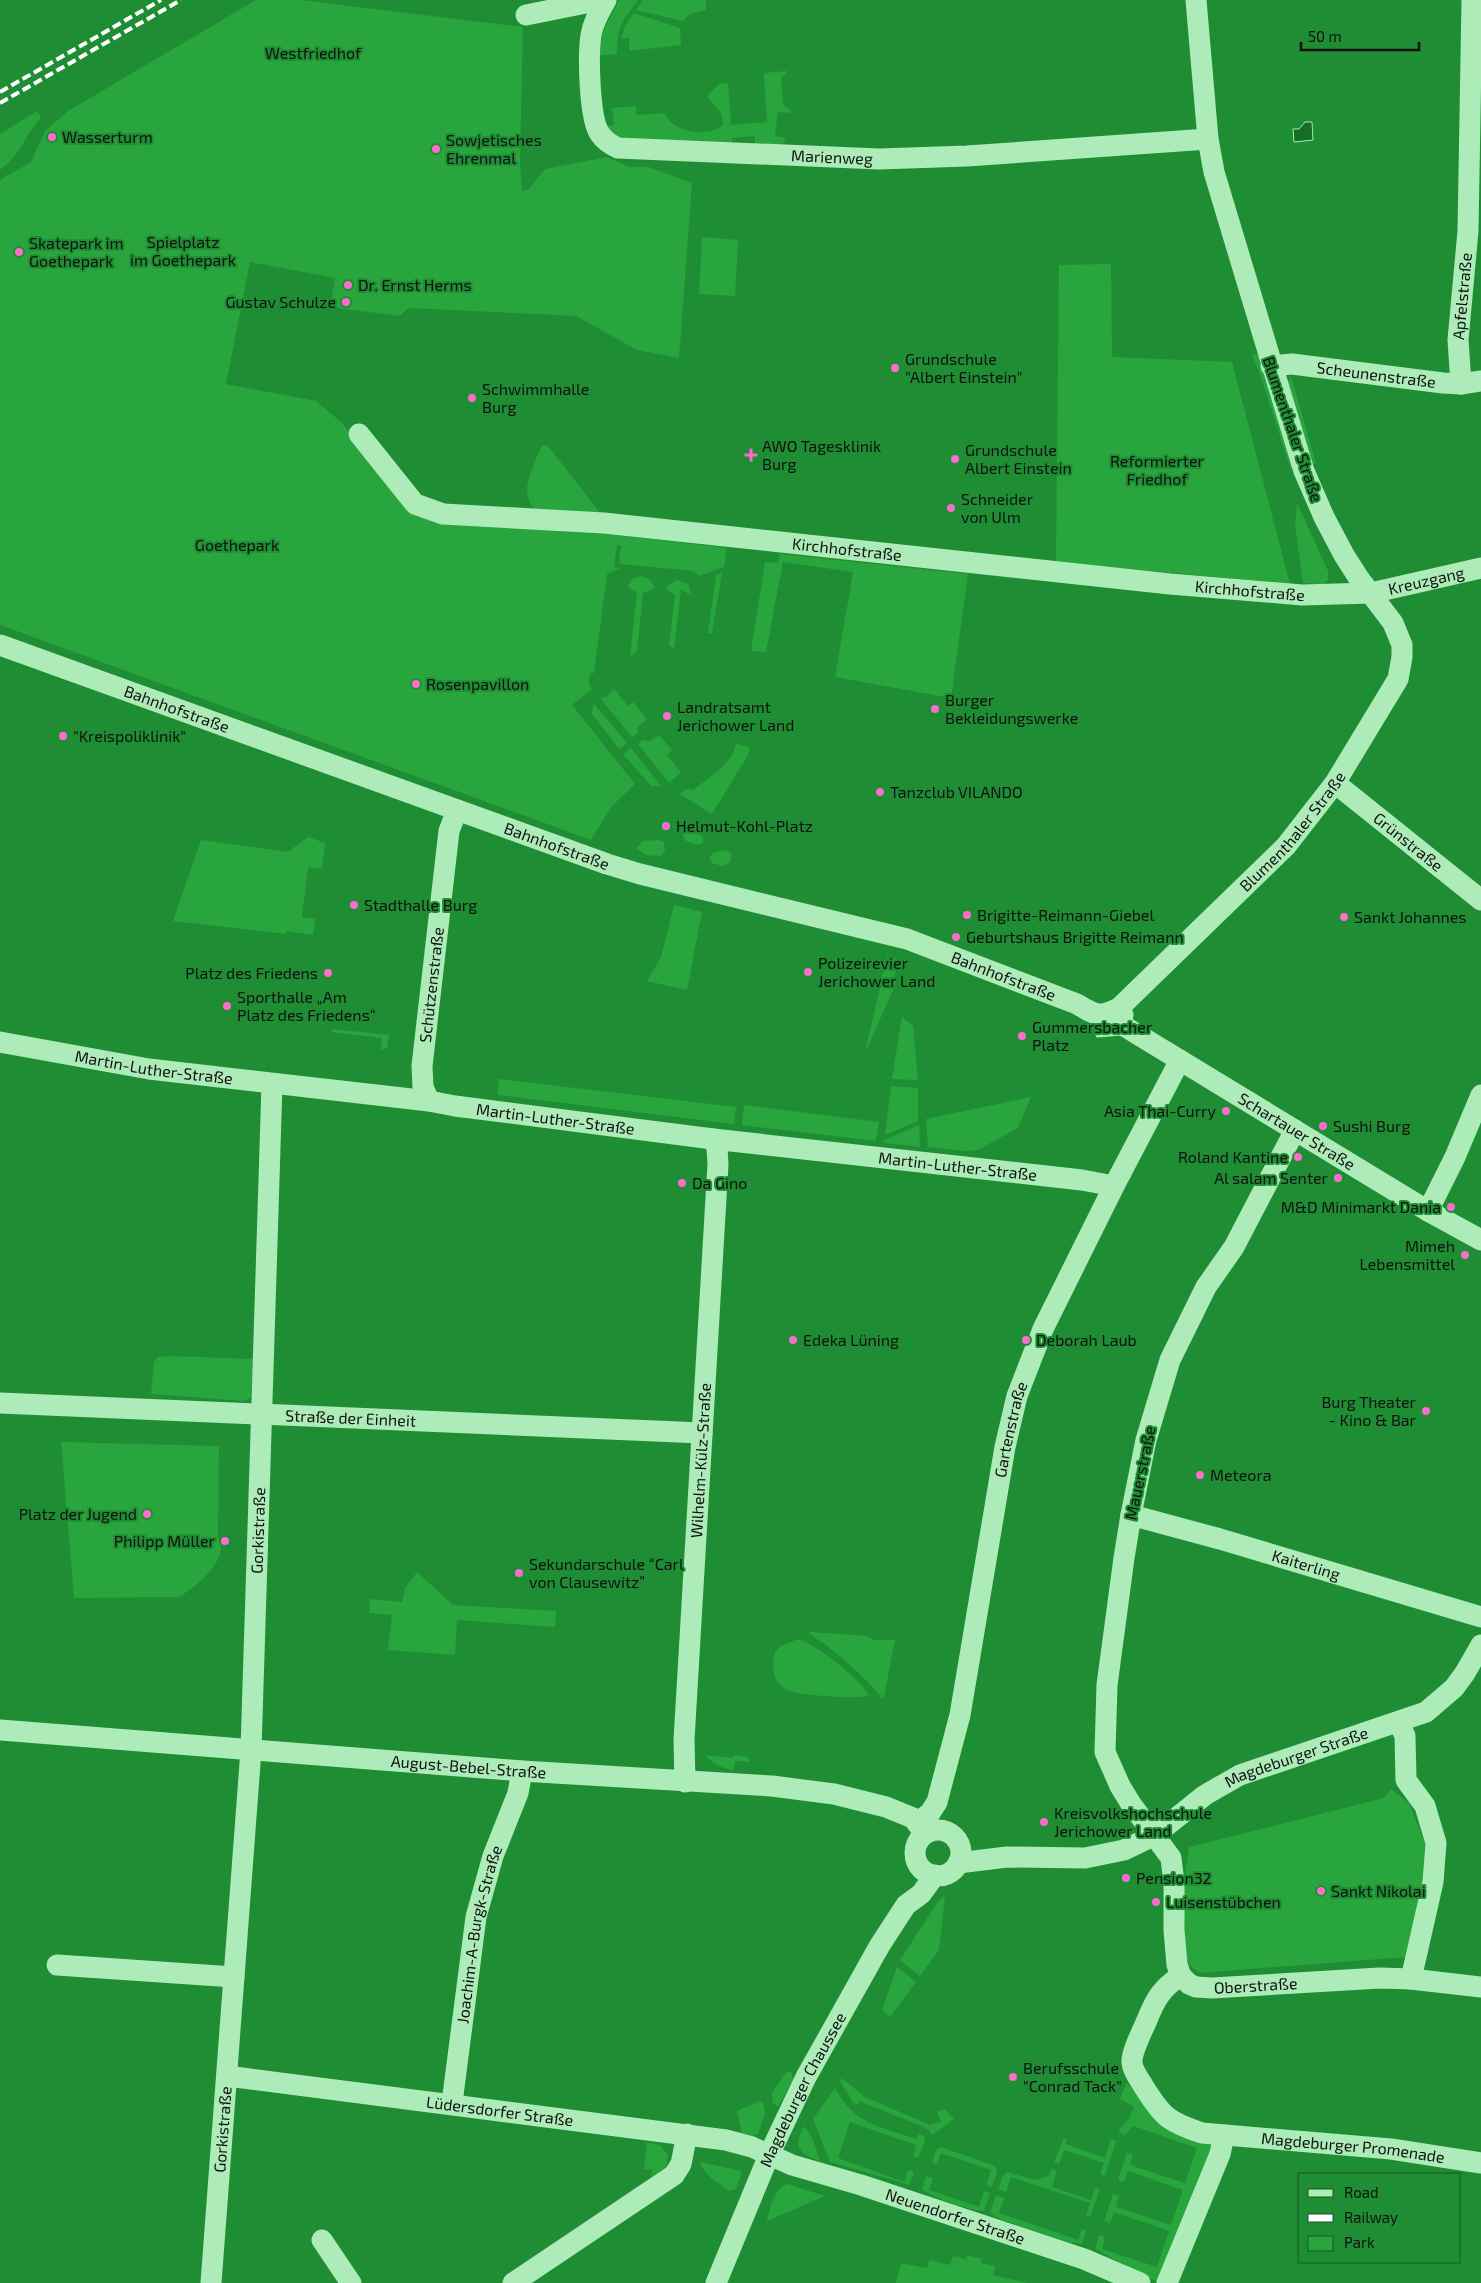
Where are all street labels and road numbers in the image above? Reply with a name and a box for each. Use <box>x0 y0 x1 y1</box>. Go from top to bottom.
street label: Marienweg <box>791 145 873 168</box>
street label: Apfelstraße <box>1448 252 1475 341</box>
street label: Blumenthaler Straße <box>1260 354 1327 504</box>
street label: Scheunenstraße <box>1316 357 1437 391</box>
street label: Kirchhofstraße <box>791 533 903 564</box>
street label: Kreuzgang <box>1386 562 1466 598</box>
street label: Kirchhofstraße <box>1194 576 1306 604</box>
street label: Bahnhofstraße <box>122 681 232 736</box>
street label: Blumenthaler Straße <box>1235 768 1349 895</box>
street label: Grünstraße <box>1370 808 1447 875</box>
street label: Bahnhofstraße <box>502 818 612 873</box>
street label: Schützenstraße <box>415 926 447 1044</box>
street label: Bahnhofstraße <box>949 947 1059 1004</box>
street label: Martin-Luther-Straße <box>73 1046 234 1088</box>
street label: Schartauer Straße <box>1235 1088 1359 1173</box>
street label: Martin-Luther-Straße <box>475 1099 636 1138</box>
street label: Martin-Luther-Straße <box>877 1147 1038 1184</box>
street label: Gartenstraße <box>990 1378 1031 1479</box>
street label: Wilhelm-Külz-Straße <box>686 1382 714 1539</box>
street label: Straße der Einheit <box>285 1405 416 1430</box>
street label: Mauerstraße <box>1120 1424 1159 1522</box>
street label: Gorkistraße <box>247 1487 268 1574</box>
street label: Kaiterling <box>1270 1545 1343 1583</box>
street label: Magdeburger Straße <box>1221 1722 1370 1791</box>
street label: August-Bebel-Straße <box>390 1751 547 1781</box>
street label: Joachim-A-Burgk-Straße <box>452 1842 505 2025</box>
street label: Oberstraße <box>1213 1973 1298 1997</box>
street label: Magdeburger Chaussee <box>755 2009 849 2170</box>
street label: Gorkistraße <box>209 2086 235 2173</box>
street label: Lüdersdorfer Straße <box>425 2092 575 2129</box>
street label: Magdeburger Promenade <box>1260 2128 1446 2166</box>
street label: Neuendorfer Straße <box>883 2184 1027 2248</box>

